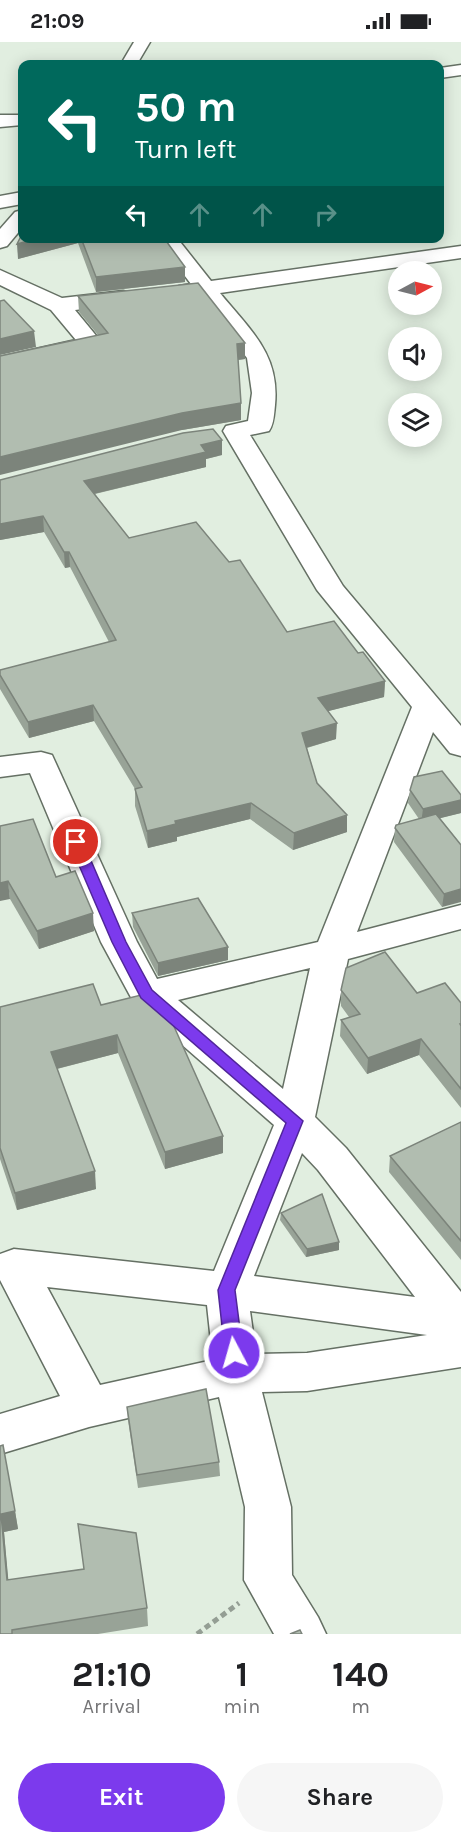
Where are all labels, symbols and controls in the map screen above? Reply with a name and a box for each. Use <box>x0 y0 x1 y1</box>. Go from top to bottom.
text: 21:09 <box>30 8 84 34</box>
text: 50 m <box>135 82 237 132</box>
icon: left <box>36 84 114 162</box>
text: Turn left <box>135 133 236 165</box>
icon: left <box>120 198 153 231</box>
icon: ahead <box>183 198 216 231</box>
icon: ahead <box>246 198 279 231</box>
icon: right <box>309 198 342 231</box>
north arrow <box>388 261 442 315</box>
map controls <box>388 261 442 447</box>
button: sound <box>388 327 442 381</box>
button: layers <box>388 393 442 447</box>
pin <box>50 816 101 867</box>
icon: arrive <box>59 825 92 858</box>
position arrow <box>202 1321 266 1385</box>
text: 21:10 <box>72 1653 152 1695</box>
text: 1 <box>236 1653 248 1695</box>
text: 140 <box>332 1653 389 1695</box>
text: Arrival <box>82 1695 141 1718</box>
text: min <box>224 1695 260 1718</box>
text: m <box>351 1695 370 1718</box>
button: Exit <box>18 1763 225 1832</box>
button: Share <box>237 1763 443 1832</box>

